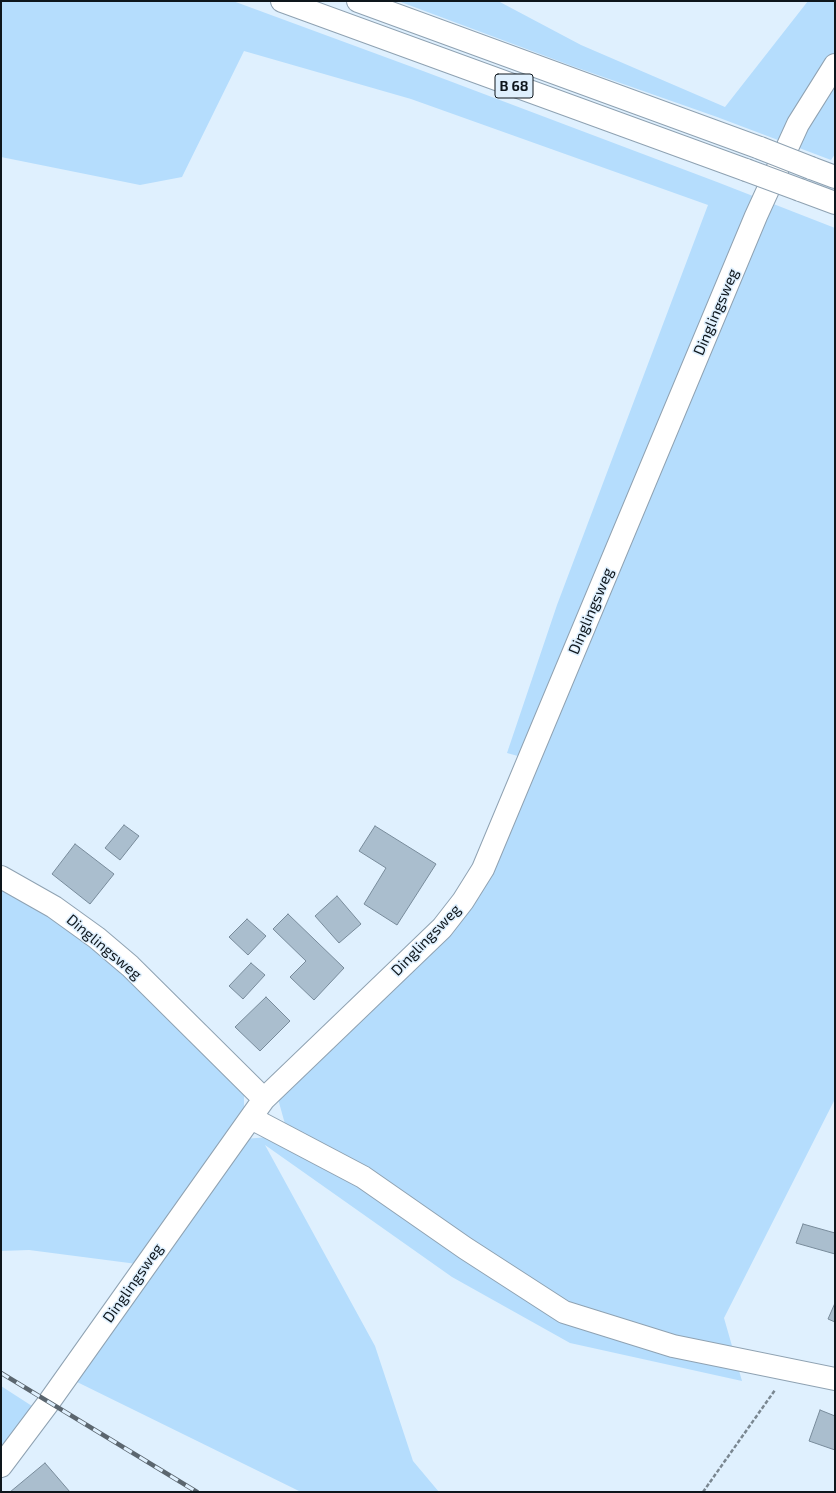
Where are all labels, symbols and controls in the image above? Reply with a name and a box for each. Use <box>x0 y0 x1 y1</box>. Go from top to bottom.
road number: B 68 <box>495 74 533 98</box>
street label: Dinglingsweg <box>690 266 742 358</box>
street label: Dinglingsweg <box>565 565 617 657</box>
street label: Dinglingsweg <box>387 901 465 979</box>
street label: Dinglingsweg <box>63 910 145 984</box>
street label: Dinglingsweg <box>99 1240 167 1326</box>

